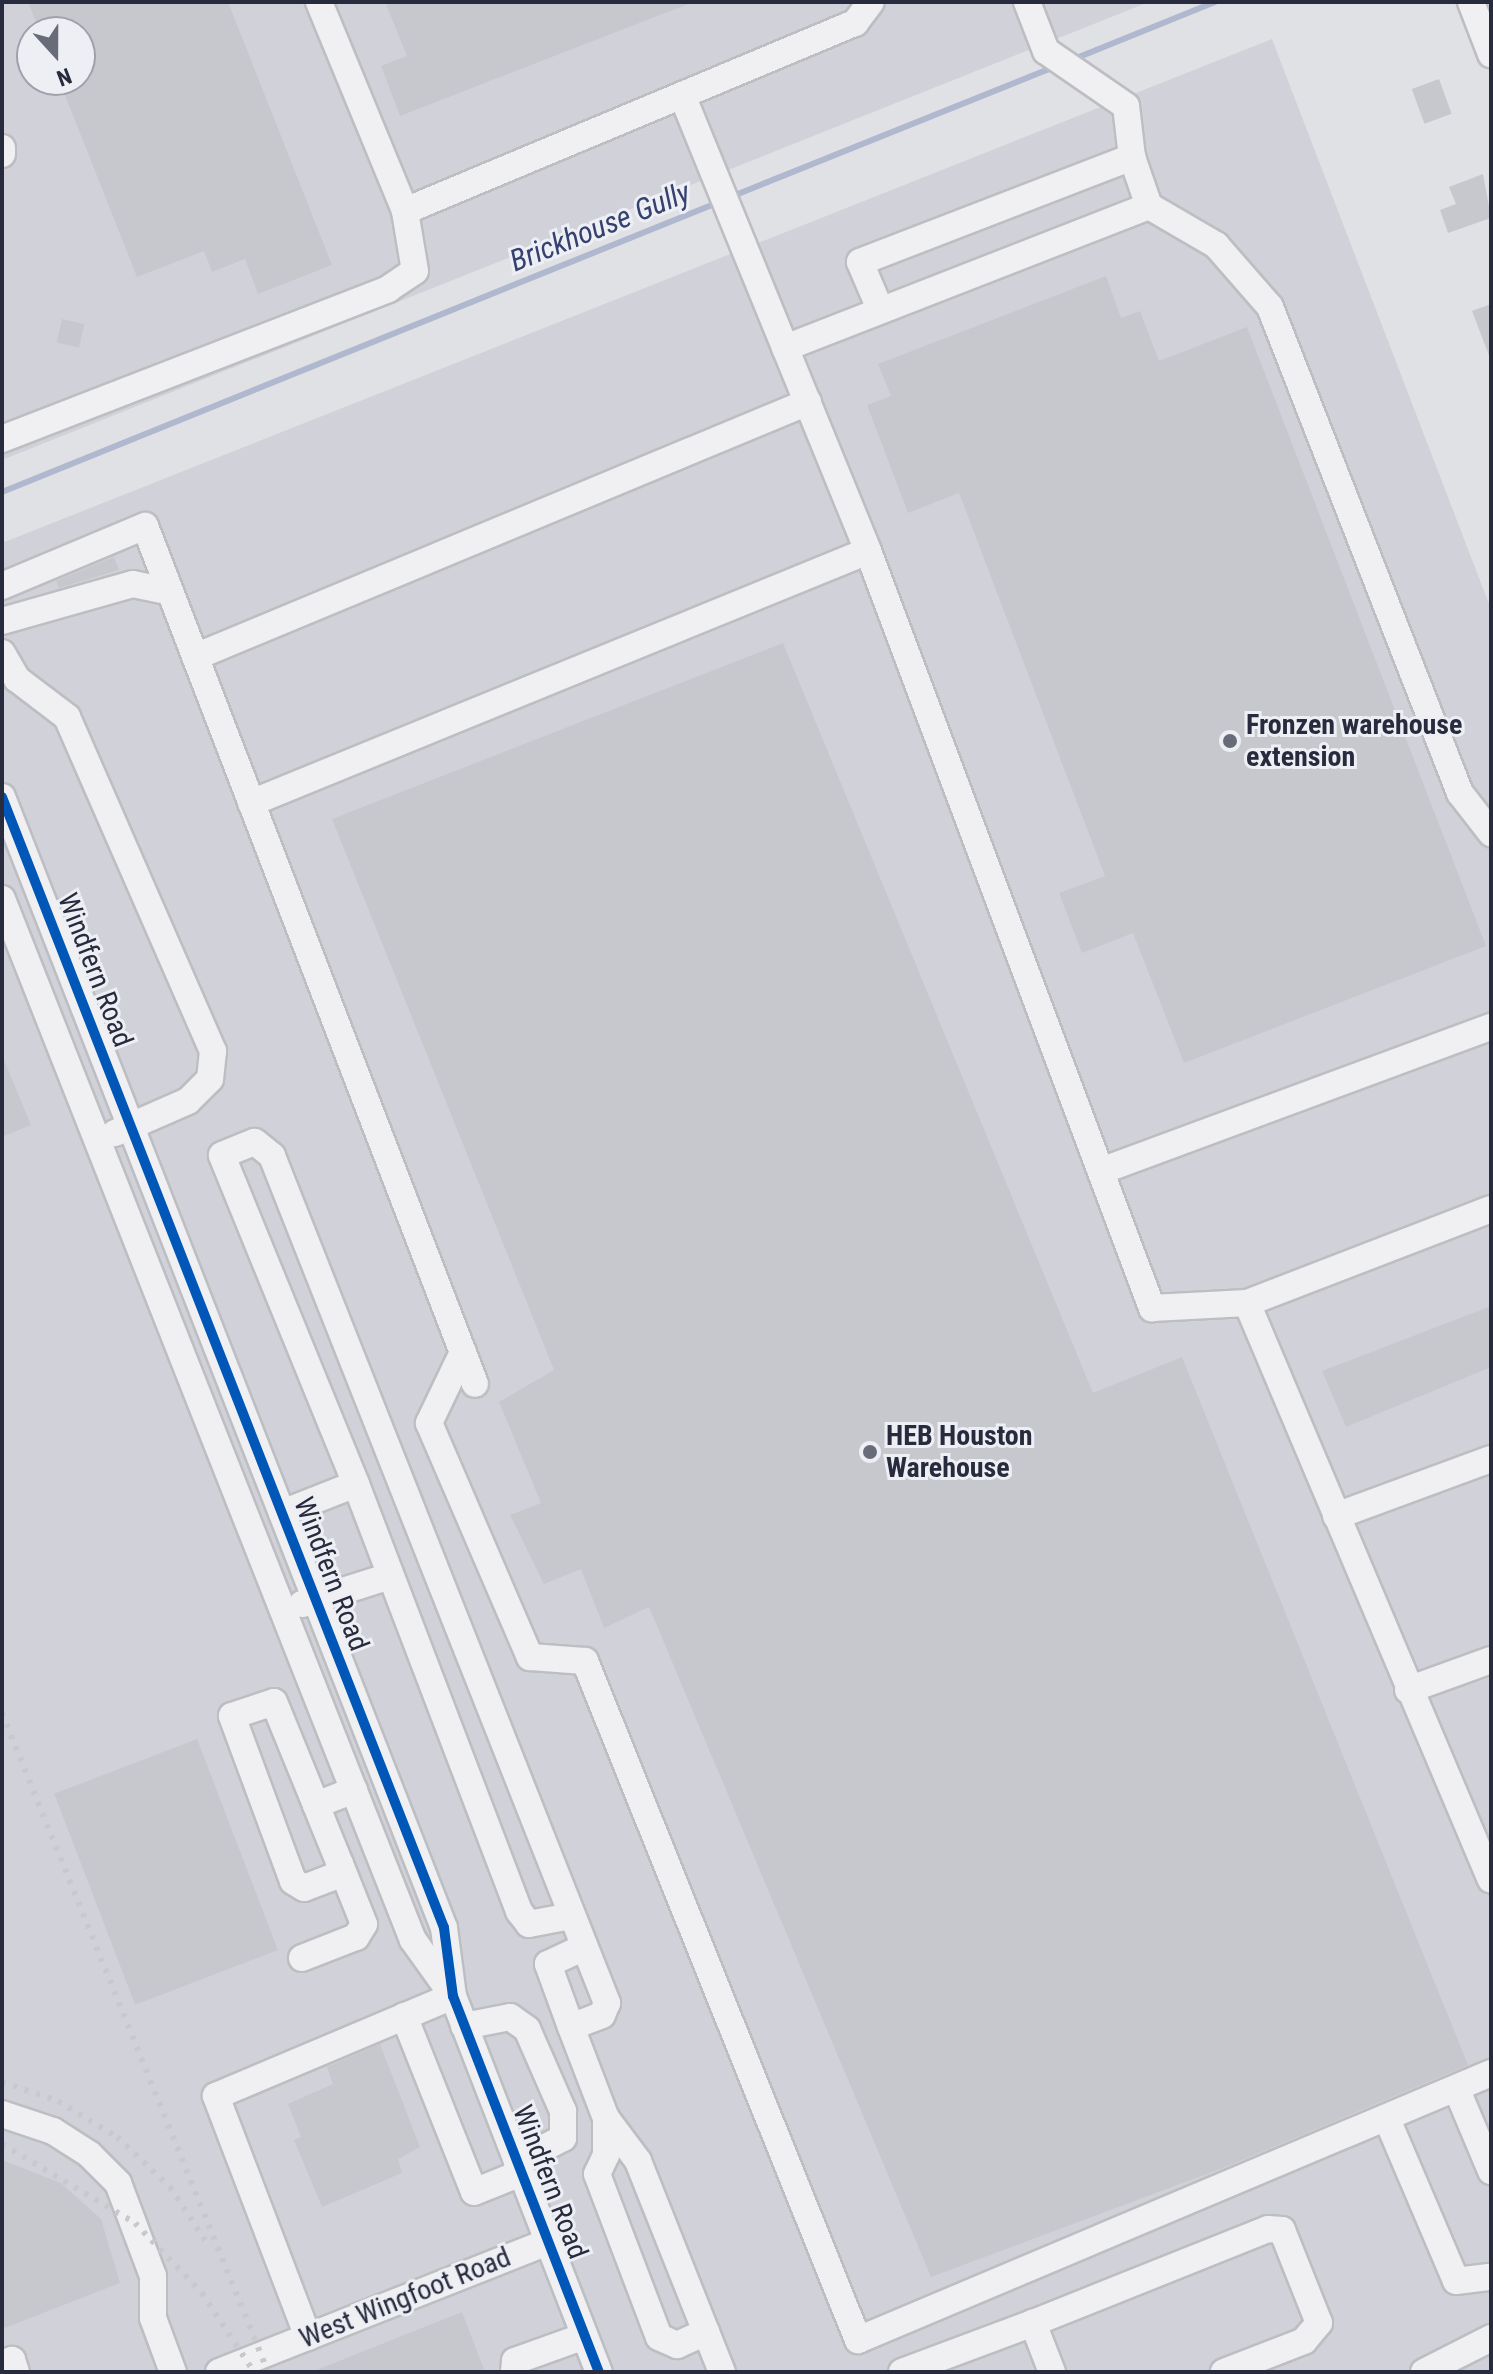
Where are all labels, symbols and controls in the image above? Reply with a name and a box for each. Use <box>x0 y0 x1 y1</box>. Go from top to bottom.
north arrow <box>16 16 96 96</box>
text: N <box>53 63 75 91</box>
water label: Brickhouse Gully <box>505 175 695 279</box>
place label: Fronzen warehouse extension <box>1246 708 1462 774</box>
marker: Fronzen warehouse extension <box>1221 732 1239 750</box>
street label: Windfern Road <box>50 889 140 1051</box>
place label: HEB Houston Warehouse <box>886 1419 1033 1485</box>
marker: HEB Houston Warehouse <box>861 1443 879 1461</box>
street label: Windfern Road <box>286 1493 376 1655</box>
street label: Windfern Road <box>505 2101 595 2263</box>
street label: West Wingfoot Road <box>295 2240 515 2356</box>

